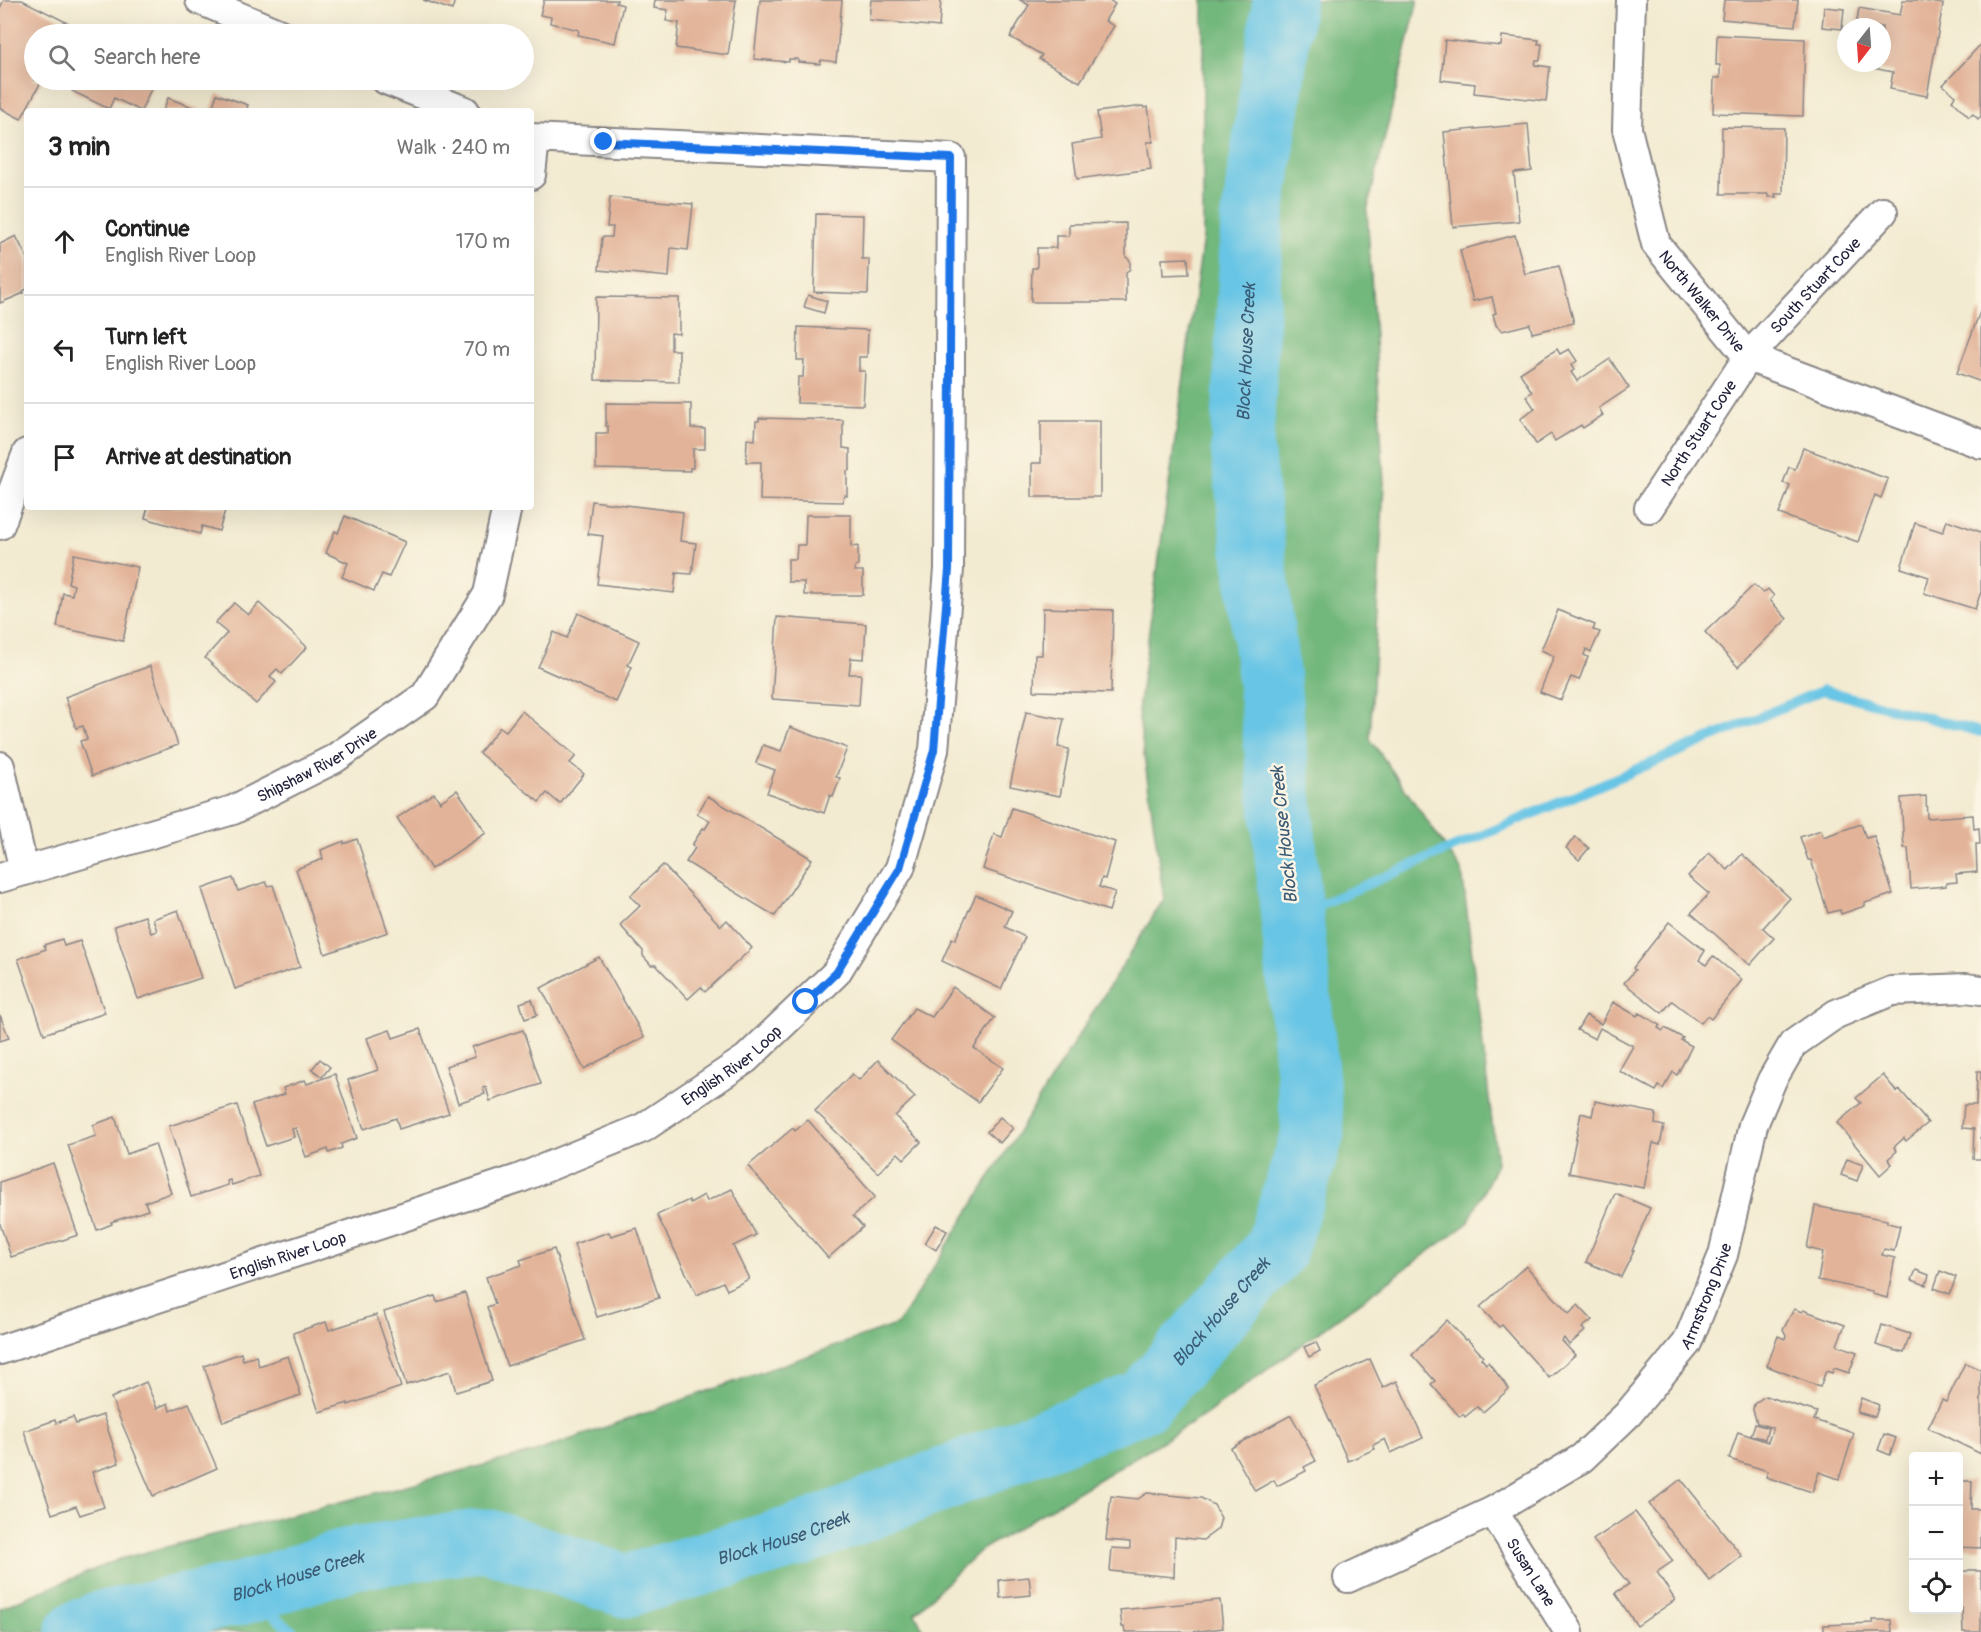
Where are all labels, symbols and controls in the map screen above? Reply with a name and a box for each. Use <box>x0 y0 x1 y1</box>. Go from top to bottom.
north arrow <box>1837 18 1891 72</box>
search box <box>24 24 534 90</box>
icon: search <box>45 41 78 74</box>
text: Search here <box>93 43 200 71</box>
route end <box>590 128 616 154</box>
text: 3 min <box>48 131 110 163</box>
text: Walk · 240 m <box>397 135 510 160</box>
text: Continue <box>105 215 189 243</box>
icon: ahead <box>48 225 81 258</box>
text: 170 m <box>456 229 510 254</box>
street label: South Stuart Cove <box>1766 233 1865 338</box>
text: English River Loop <box>105 243 256 268</box>
street label: North Walker Drive <box>1654 247 1749 357</box>
water label: Block House Creek <box>1232 281 1261 422</box>
text: Turn left <box>105 323 187 351</box>
icon: left <box>48 333 81 366</box>
text: 70 m <box>464 337 510 362</box>
text: English River Loop <box>105 351 256 376</box>
street label: North Stuart Cove <box>1657 376 1741 490</box>
icon: arrive <box>48 441 81 474</box>
text: Arrive at destination <box>105 443 291 471</box>
street label: Shipshaw River Drive <box>254 723 381 807</box>
water label: Block House Creek <box>1266 764 1303 905</box>
route start <box>792 988 818 1014</box>
street label: English River Loop <box>678 1021 786 1110</box>
street label: English River Loop <box>227 1227 349 1284</box>
street label: Armstrong Drive <box>1677 1241 1736 1354</box>
water label: Block House Creek <box>1167 1252 1276 1372</box>
map controls <box>1909 1452 1963 1614</box>
button: + <box>1909 1452 1963 1506</box>
water label: Block House Creek <box>714 1506 854 1571</box>
button: − <box>1909 1506 1963 1560</box>
street label: Susan Lane <box>1501 1535 1559 1611</box>
water label: Block House Creek <box>229 1545 367 1607</box>
button: locate <box>1909 1560 1963 1614</box>

